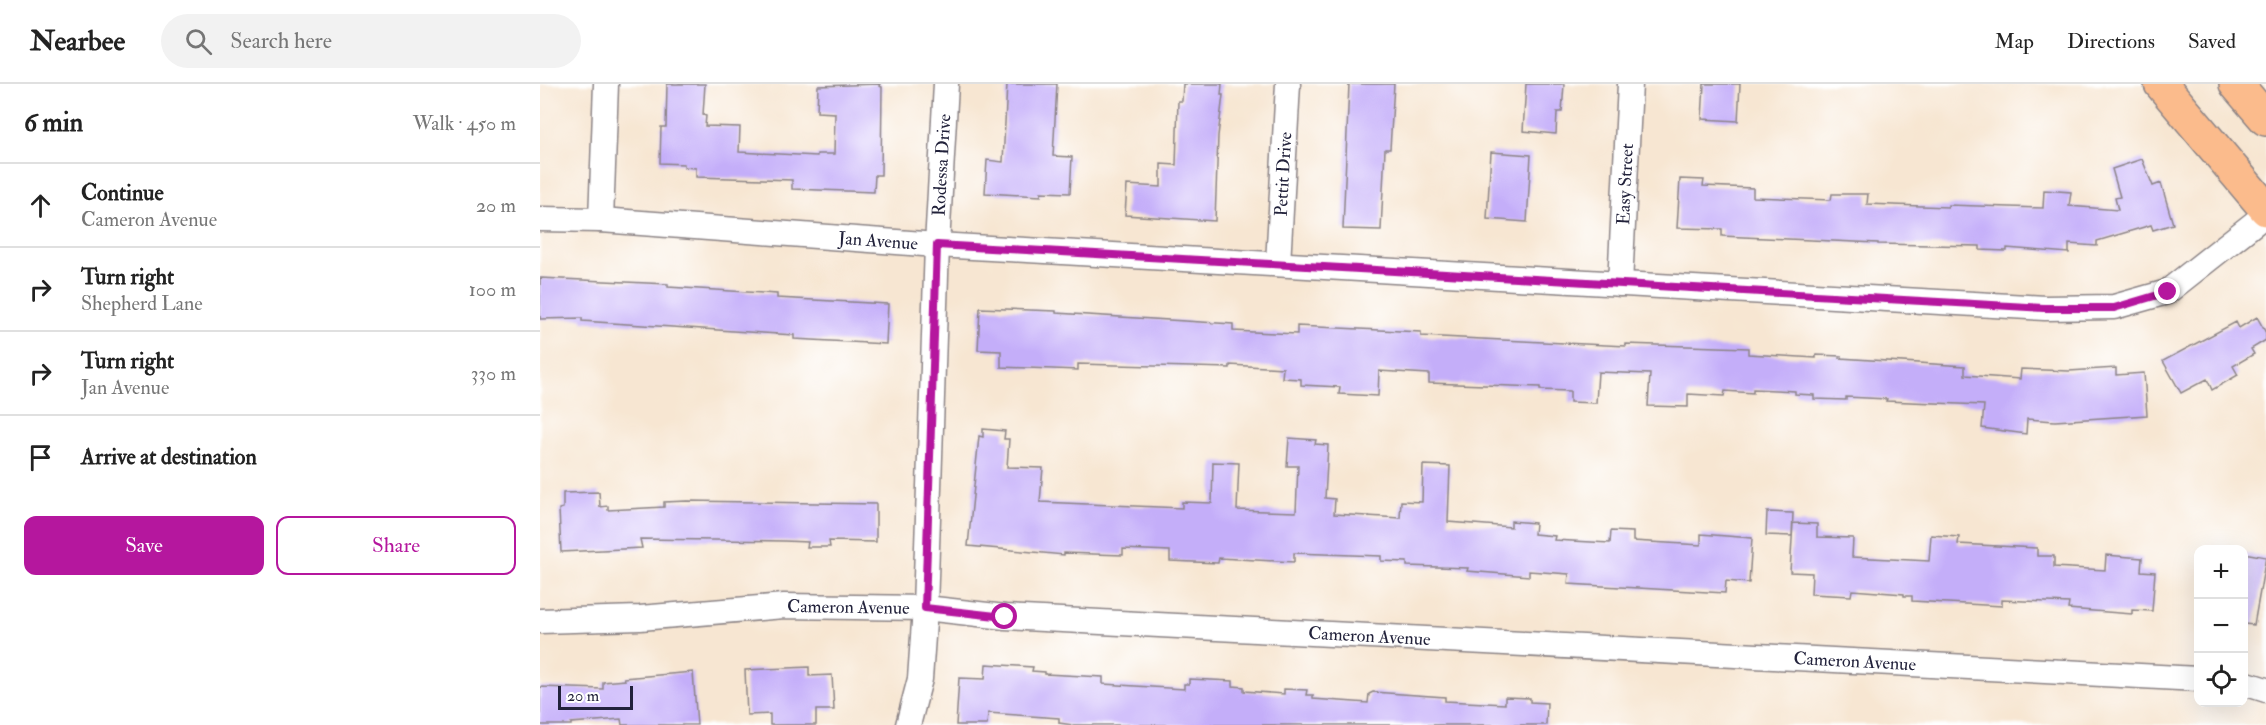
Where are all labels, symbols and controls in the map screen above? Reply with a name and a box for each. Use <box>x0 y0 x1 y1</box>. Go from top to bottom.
search box <box>161 14 581 68</box>
text: Nearbee <box>30 24 125 59</box>
icon: search <box>182 25 215 58</box>
text: Search here <box>230 27 332 55</box>
text: Map <box>1994 28 2034 55</box>
text: Directions <box>2067 28 2155 55</box>
text: Saved <box>2188 28 2236 55</box>
text: 6 min <box>24 107 83 139</box>
text: Walk · 450 m <box>413 111 516 136</box>
street label: Rodessa Drive <box>927 113 956 217</box>
street label: Pettit Drive <box>1269 131 1297 217</box>
street label: Easy Street <box>1611 143 1639 225</box>
text: Continue <box>81 179 164 207</box>
icon: ahead <box>24 189 57 222</box>
text: 20 m <box>476 193 516 218</box>
text: Cameron Avenue <box>81 207 217 232</box>
street label: Jan Avenue <box>837 226 919 255</box>
text: Turn right <box>81 263 174 291</box>
icon: right <box>24 273 57 306</box>
text: 100 m <box>469 277 516 302</box>
route end <box>2154 278 2180 304</box>
text: Shepherd Lane <box>81 291 203 316</box>
text: Turn right <box>81 347 174 375</box>
icon: right <box>24 357 57 390</box>
text: 330 m <box>471 361 516 386</box>
text: Jan Avenue <box>81 375 169 400</box>
icon: arrive <box>24 441 57 474</box>
text: Arrive at destination <box>81 443 257 471</box>
button: Save <box>24 516 264 575</box>
button: Share <box>276 516 516 575</box>
map controls <box>2194 545 2248 707</box>
button: + <box>2194 545 2248 599</box>
street label: Cameron Avenue <box>787 595 910 619</box>
button: − <box>2194 599 2248 653</box>
route start <box>991 603 1017 629</box>
street label: Cameron Avenue <box>1308 621 1432 651</box>
street label: Cameron Avenue <box>1793 646 1917 676</box>
button: locate <box>2194 653 2248 707</box>
scale bar <box>558 683 633 710</box>
text: 20 m <box>567 686 599 706</box>

